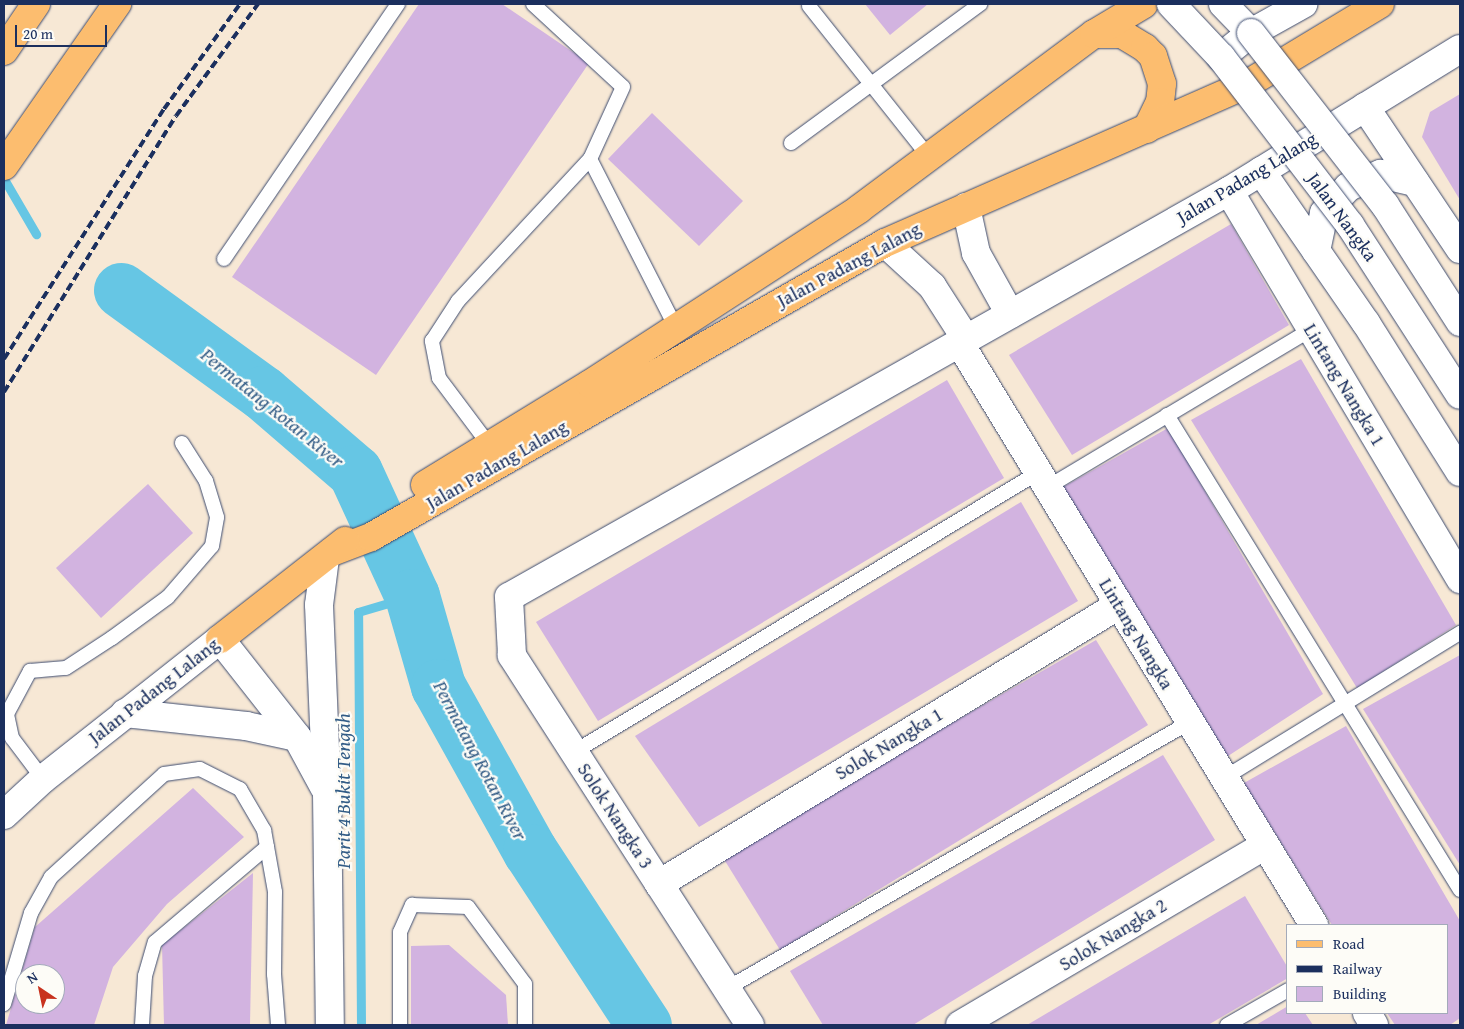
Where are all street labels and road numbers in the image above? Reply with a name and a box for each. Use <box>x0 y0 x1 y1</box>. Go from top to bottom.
street label: Jalan Padang Lalang <box>1173 127 1321 229</box>
street label: Jalan Nangka <box>1302 168 1382 266</box>
street label: Jalan Padang Lalang <box>773 218 925 312</box>
street label: Lintang Nangka 1 <box>1298 320 1390 450</box>
street label: Jalan Padang Lalang <box>422 415 572 515</box>
street label: Lintang Nangka <box>1094 574 1178 694</box>
street label: Jalan Padang Lalang <box>84 633 224 749</box>
street label: Solok Nangka 1 <box>831 703 947 785</box>
street label: Solok Nangka 3 <box>572 759 658 873</box>
street label: Solok Nangka 2 <box>1055 894 1171 976</box>

